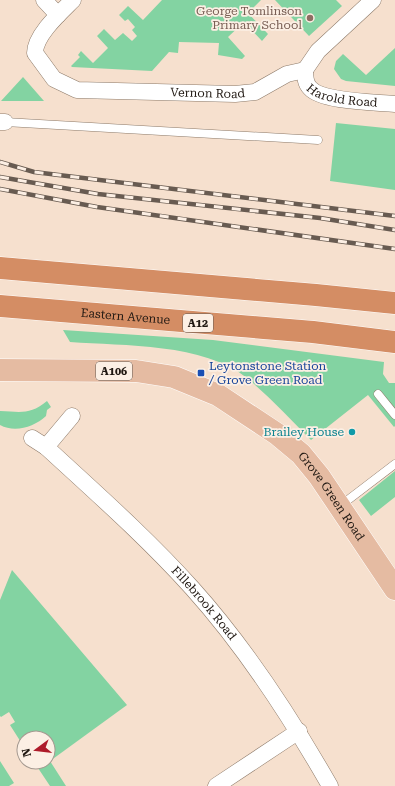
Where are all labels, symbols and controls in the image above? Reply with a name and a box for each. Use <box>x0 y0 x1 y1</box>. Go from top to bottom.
place label: George Tomlinson Primary School <box>196 4 302 32</box>
marker: George Tomlinson Primary School <box>305 13 315 23</box>
street label: Harold Road <box>303 81 378 110</box>
street label: Vernon Road <box>170 85 246 101</box>
street label: Eastern Avenue <box>80 306 171 327</box>
road number: A12 <box>183 314 213 332</box>
place label: Leytonstone Station / Grove Green Road <box>208 359 327 387</box>
road number: A106 <box>96 362 132 380</box>
marker: Leytonstone Station / Grove Green Road <box>196 368 206 378</box>
place label: Brailey House <box>264 425 344 439</box>
marker: Brailey House <box>347 427 357 437</box>
street label: Grove Green Road <box>295 449 368 544</box>
street label: Fillebrook Road <box>169 563 240 643</box>
north arrow <box>16 730 56 770</box>
text: N <box>19 746 34 758</box>

